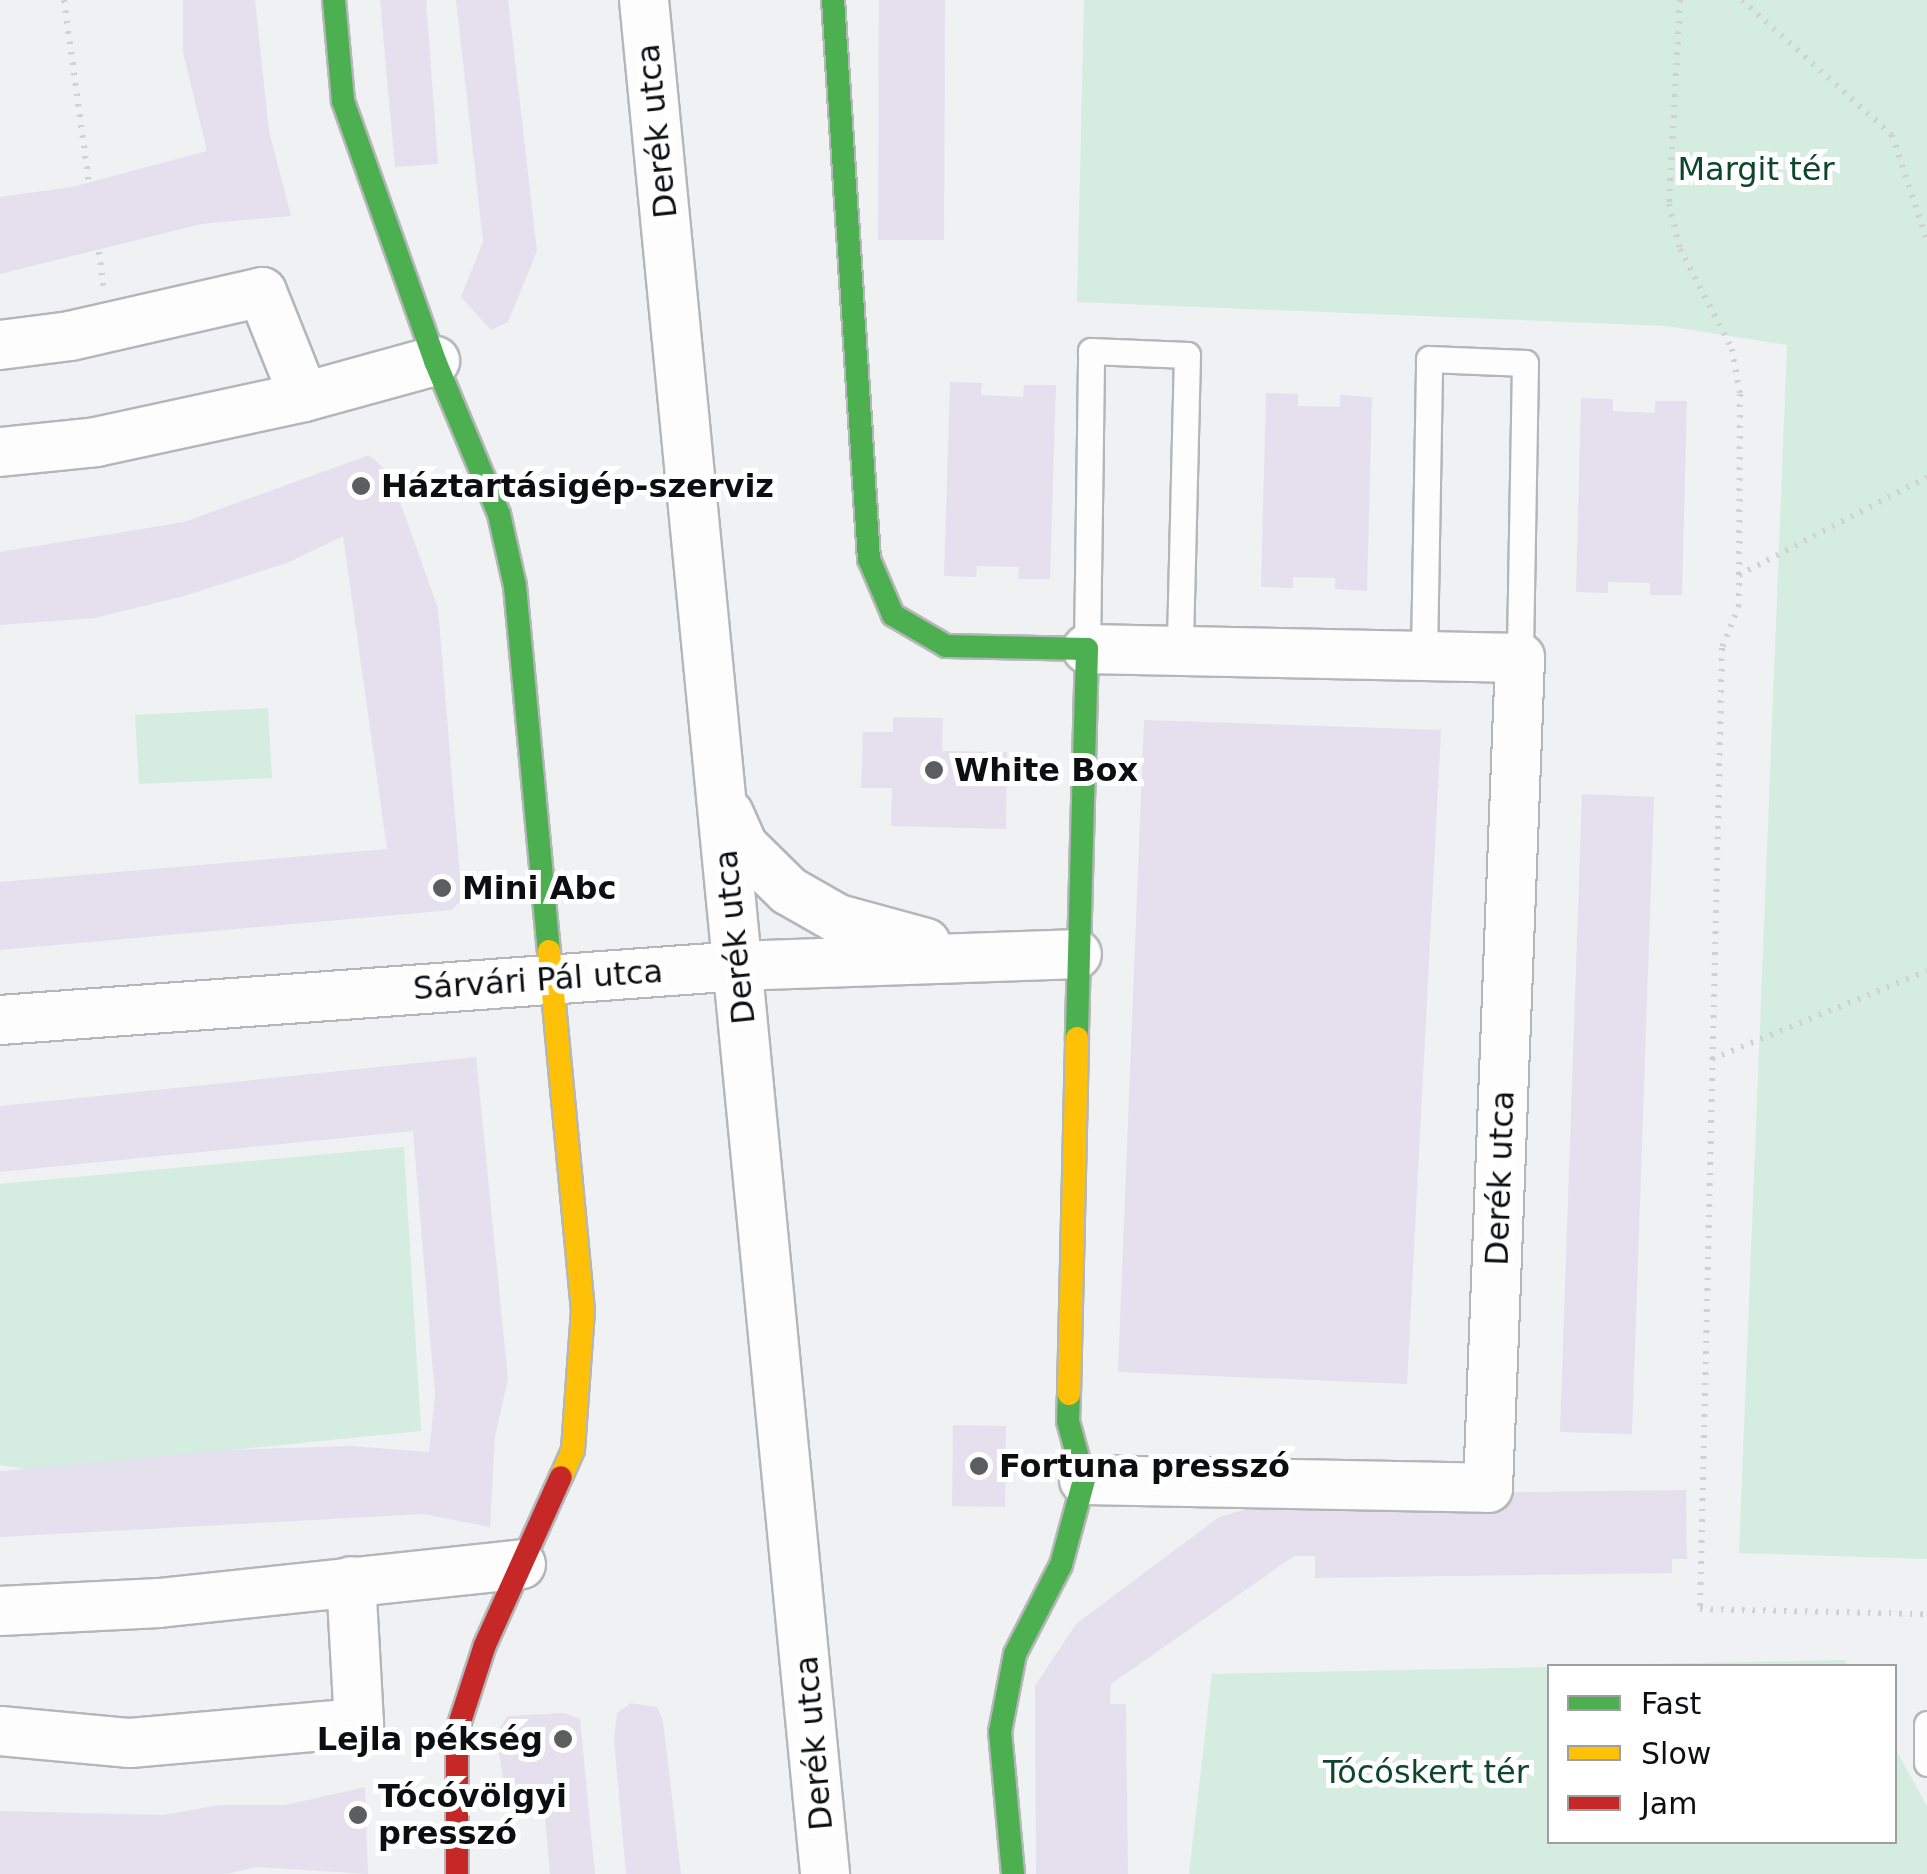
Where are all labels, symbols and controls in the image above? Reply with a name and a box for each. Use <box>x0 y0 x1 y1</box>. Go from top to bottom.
street label: Derék utca <box>629 42 685 220</box>
park label: Margit tér <box>1677 150 1835 188</box>
place label: Háztartásigép-szerviz <box>381 467 774 505</box>
marker: Háztartásigép-szerviz <box>350 475 372 497</box>
place label: White Box <box>954 751 1138 789</box>
marker: White Box <box>923 759 945 781</box>
street label: Derék utca <box>707 848 763 1026</box>
place label: Mini Abc <box>462 869 616 907</box>
marker: Mini Abc <box>431 877 453 899</box>
street label: Sárvári Pál utca <box>412 952 664 1008</box>
street label: Derék utca <box>1478 1090 1522 1266</box>
place label: Fortuna presszó <box>999 1447 1290 1485</box>
marker: Fortuna presszó <box>968 1455 990 1477</box>
street label: Derék utca <box>787 1654 841 1832</box>
legend <box>1547 1664 1897 1844</box>
text: Fast <box>1641 1686 1701 1721</box>
place label: Lejla pékség <box>317 1720 543 1758</box>
marker: Lejla pékség <box>552 1728 574 1750</box>
text: Slow <box>1641 1736 1711 1771</box>
park label: Tócóskert tér <box>1323 1753 1529 1791</box>
place label: Tócóvölgyi presszó <box>378 1778 567 1853</box>
text: Jam <box>1641 1786 1697 1821</box>
marker: Tócóvölgyi presszó <box>347 1804 369 1826</box>

